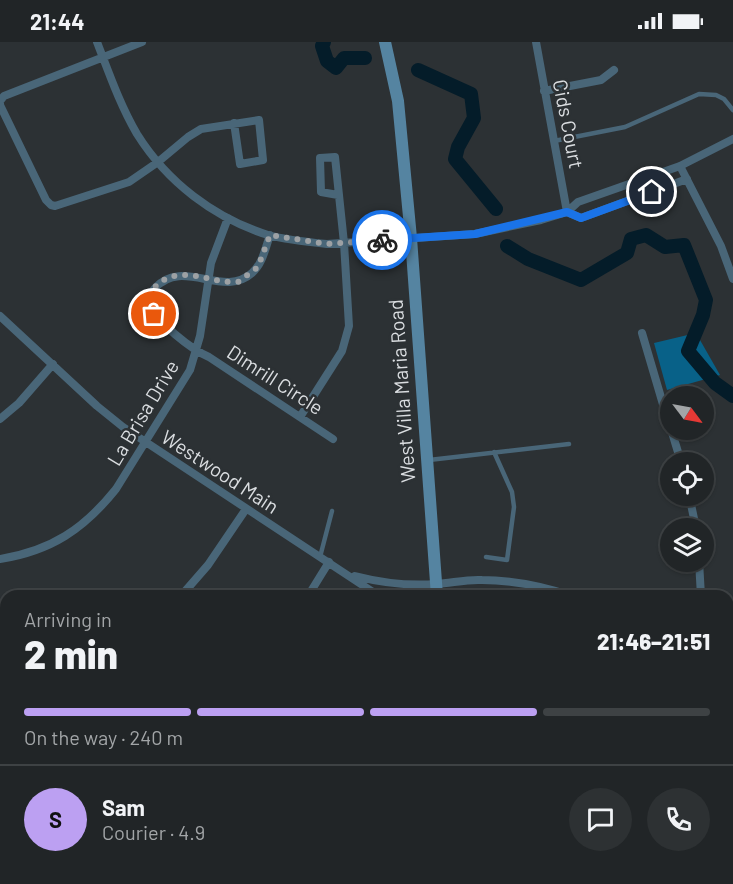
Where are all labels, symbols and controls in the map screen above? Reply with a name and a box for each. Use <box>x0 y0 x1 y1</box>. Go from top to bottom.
text: 21:44 <box>30 8 85 34</box>
street label: Cids Court <box>549 77 589 170</box>
pin <box>626 166 677 217</box>
icon: home <box>635 175 668 208</box>
courier <box>352 210 412 270</box>
icon: bike <box>366 224 399 257</box>
pin <box>128 288 179 339</box>
icon: bag <box>137 297 170 330</box>
street label: West Villa Maria Road <box>383 299 419 483</box>
street label: Dimrill Circle <box>223 339 328 419</box>
street label: La Brisa Drive <box>101 355 183 470</box>
north arrow <box>660 386 714 440</box>
map controls <box>660 386 714 572</box>
street label: Westwood Main <box>157 424 284 518</box>
button: locate <box>660 452 714 506</box>
button: layers <box>660 518 714 572</box>
text: Arriving in <box>24 607 112 631</box>
text: 21:46–21:51 <box>597 628 710 654</box>
text: 2 min <box>24 630 118 677</box>
text: On the way · 240 m <box>24 725 183 749</box>
button: chat <box>569 788 632 851</box>
button: phone <box>647 788 710 851</box>
text: Sam <box>102 794 145 820</box>
text: S <box>49 806 62 832</box>
text: Courier · 4.9 <box>102 820 205 844</box>

